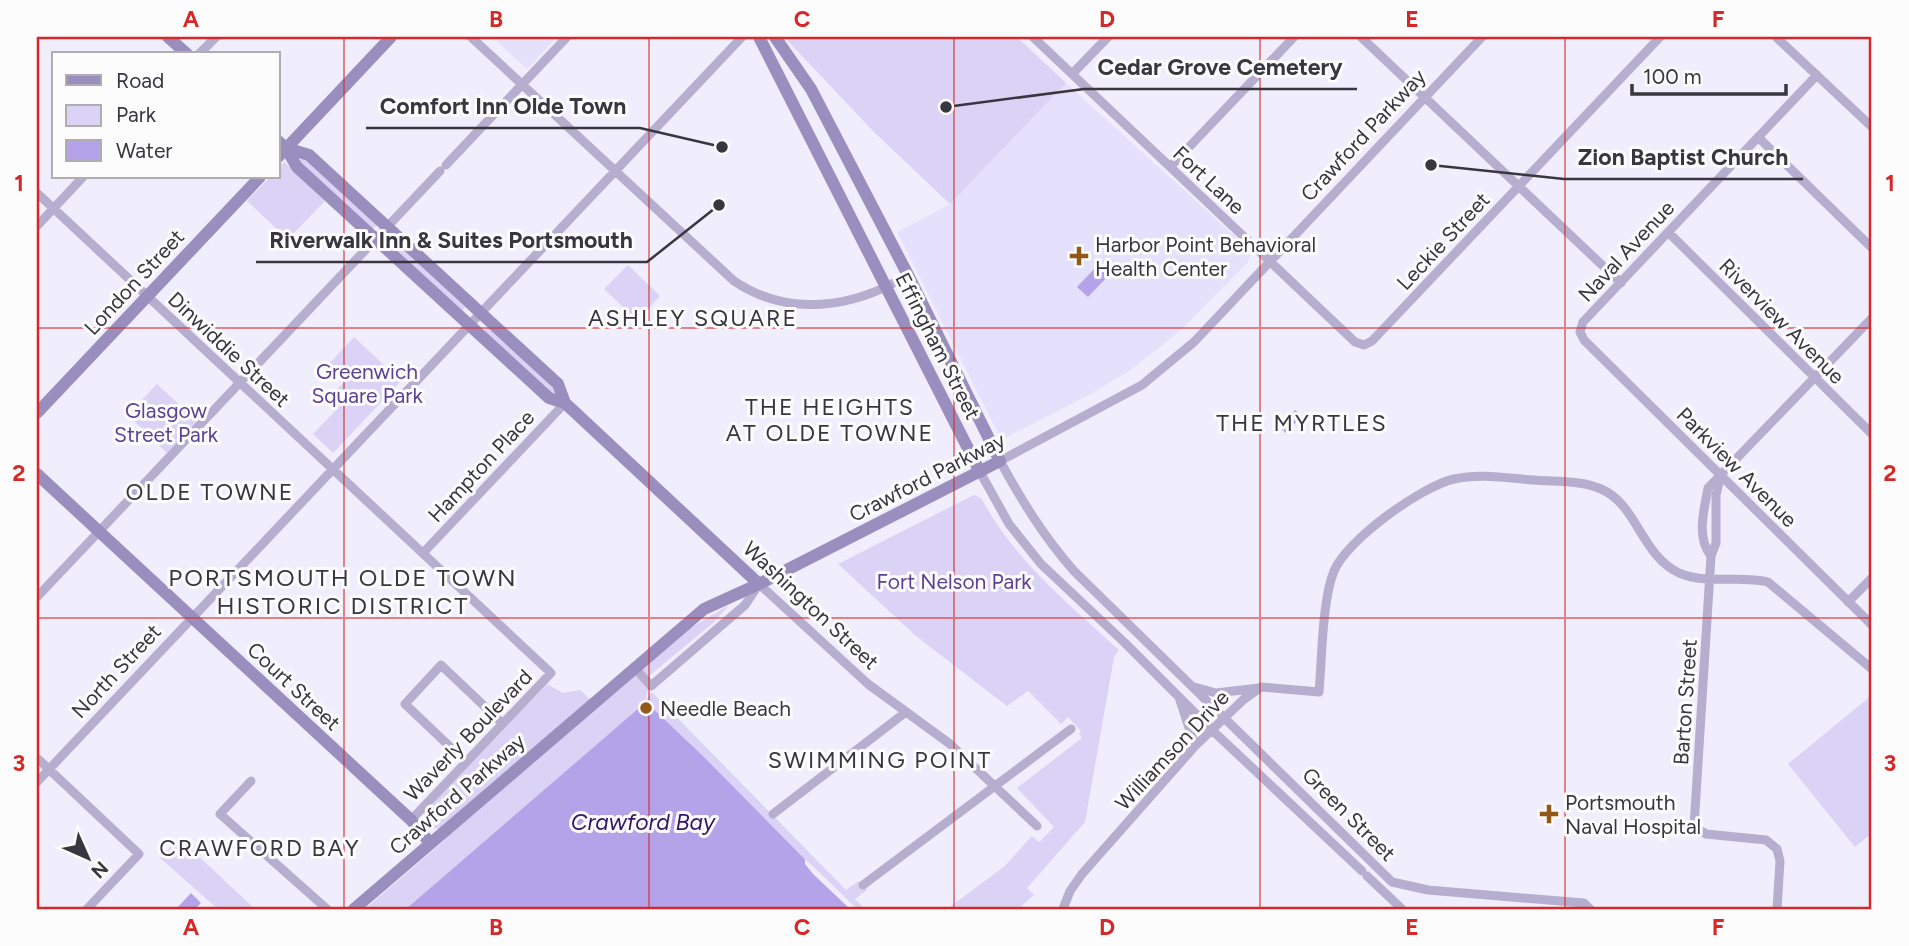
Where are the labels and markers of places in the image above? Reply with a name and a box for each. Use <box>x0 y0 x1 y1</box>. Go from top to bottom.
callout: Cedar Grove Cemetery <box>1084 45 1357 89</box>
callout: Comfort Inn Olde Town <box>366 84 640 128</box>
callout: Zion Baptist Church <box>1564 135 1803 179</box>
callout: Riverwalk Inn & Suites Portsmouth <box>256 218 647 262</box>
place label: Harbor Point Behavioral Health Center <box>1095 232 1316 281</box>
marker: Harbor Point Behavioral Health Center <box>1069 246 1089 266</box>
place label: Needle Beach <box>660 696 791 721</box>
marker: Needle Beach <box>638 700 654 716</box>
place label: Portsmouth Naval Hospital <box>1565 790 1701 839</box>
marker: Portsmouth Naval Hospital <box>1539 804 1559 824</box>

